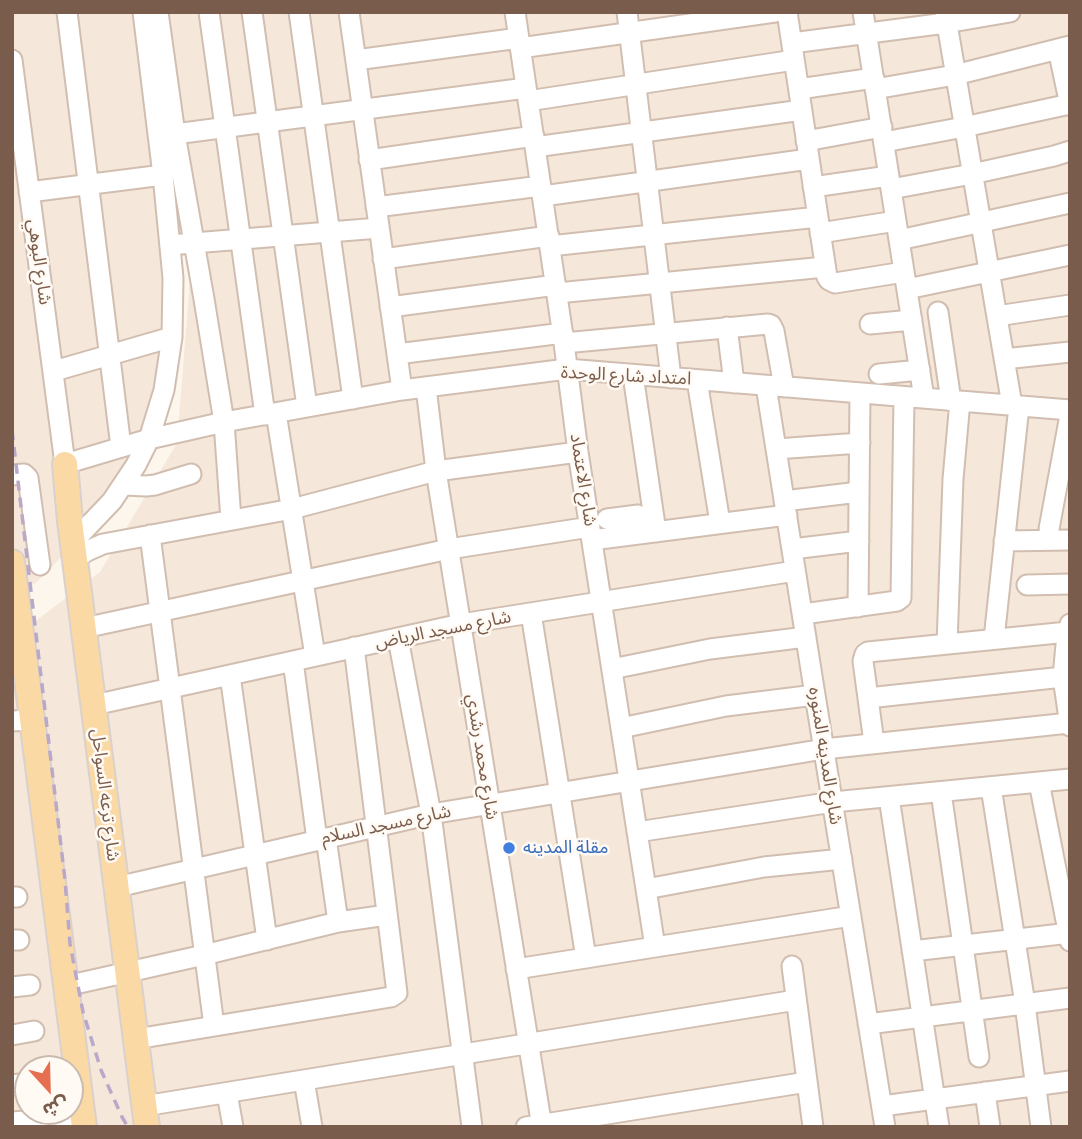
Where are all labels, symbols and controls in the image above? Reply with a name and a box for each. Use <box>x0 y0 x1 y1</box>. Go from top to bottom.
street label: شارع البوهي <box>22 218 56 306</box>
street label: امتداد شارع الوحدة <box>560 362 692 390</box>
street label: شارع الاعتماد <box>565 432 601 528</box>
street label: شارع مسجد الرياض <box>373 606 513 654</box>
street label: شارع المدينه المنوره <box>803 686 847 826</box>
street label: شارع محمد رشدي <box>461 693 503 821</box>
street label: شارع ترعه السواحل <box>86 727 124 863</box>
street label: شارع مسجد السلام <box>319 801 453 849</box>
place label: مقلة المدينه <box>523 837 609 859</box>
marker: مقلة المدينه <box>501 840 517 856</box>
north arrow <box>14 1055 84 1125</box>
text: ش <box>40 1092 73 1124</box>

